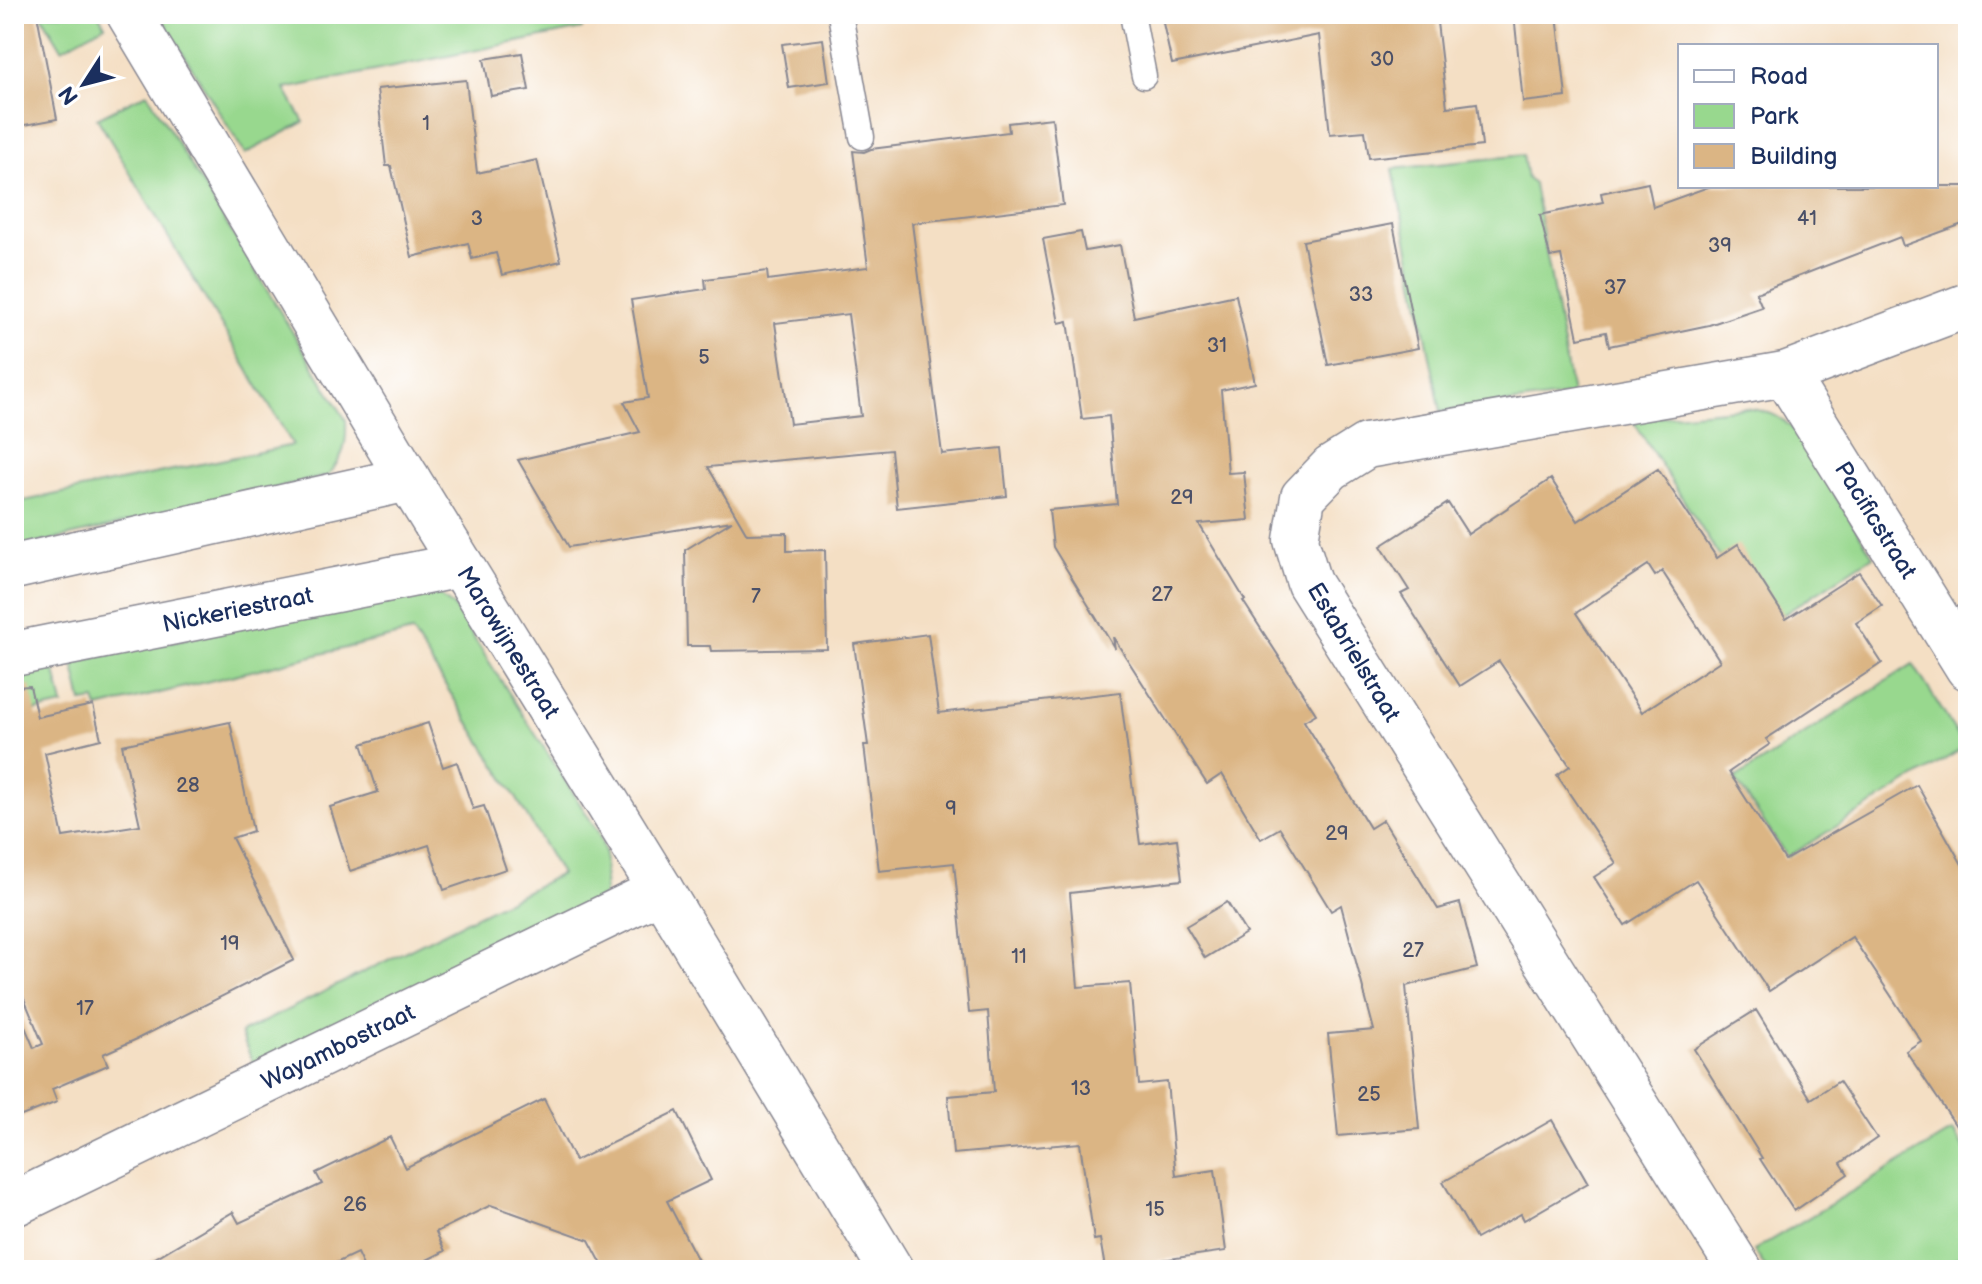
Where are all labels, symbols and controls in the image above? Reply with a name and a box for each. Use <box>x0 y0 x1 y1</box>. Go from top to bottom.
north arrow <box>44 44 124 124</box>
legend <box>1678 44 1938 188</box>
house number: 30 <box>1370 48 1394 72</box>
text: Road <box>1750 62 1808 91</box>
text: N <box>53 80 85 109</box>
text: Park <box>1750 102 1798 131</box>
house number: 1 <box>422 112 430 136</box>
text: Building <box>1750 142 1837 171</box>
house number: 3 <box>471 207 483 231</box>
house number: 41 <box>1797 207 1817 231</box>
house number: 39 <box>1708 234 1732 258</box>
house number: 37 <box>1604 276 1626 300</box>
house number: 33 <box>1349 283 1373 307</box>
house number: 31 <box>1207 334 1227 358</box>
house number: 5 <box>698 346 710 370</box>
street label: Pacificstraat <box>1828 456 1923 585</box>
house number: 29 <box>1170 486 1194 510</box>
street label: Marowijnestraat <box>450 561 566 724</box>
street label: Estabrielstraat <box>1301 577 1407 728</box>
street label: Nickeriestraat <box>160 581 316 639</box>
house number: 27 <box>1151 583 1173 607</box>
house number: 7 <box>751 585 761 609</box>
house number: 28 <box>176 774 200 798</box>
house number: 9 <box>945 797 957 821</box>
house number: 29 <box>1325 822 1349 846</box>
house number: 19 <box>220 932 240 956</box>
house number: 27 <box>1402 939 1424 963</box>
house number: 11 <box>1011 945 1027 969</box>
house number: 17 <box>76 997 94 1021</box>
street label: Wayambostraat <box>257 997 420 1097</box>
house number: 13 <box>1071 1077 1091 1101</box>
house number: 25 <box>1357 1083 1381 1107</box>
house number: 26 <box>343 1193 367 1217</box>
house number: 15 <box>1145 1198 1165 1222</box>

